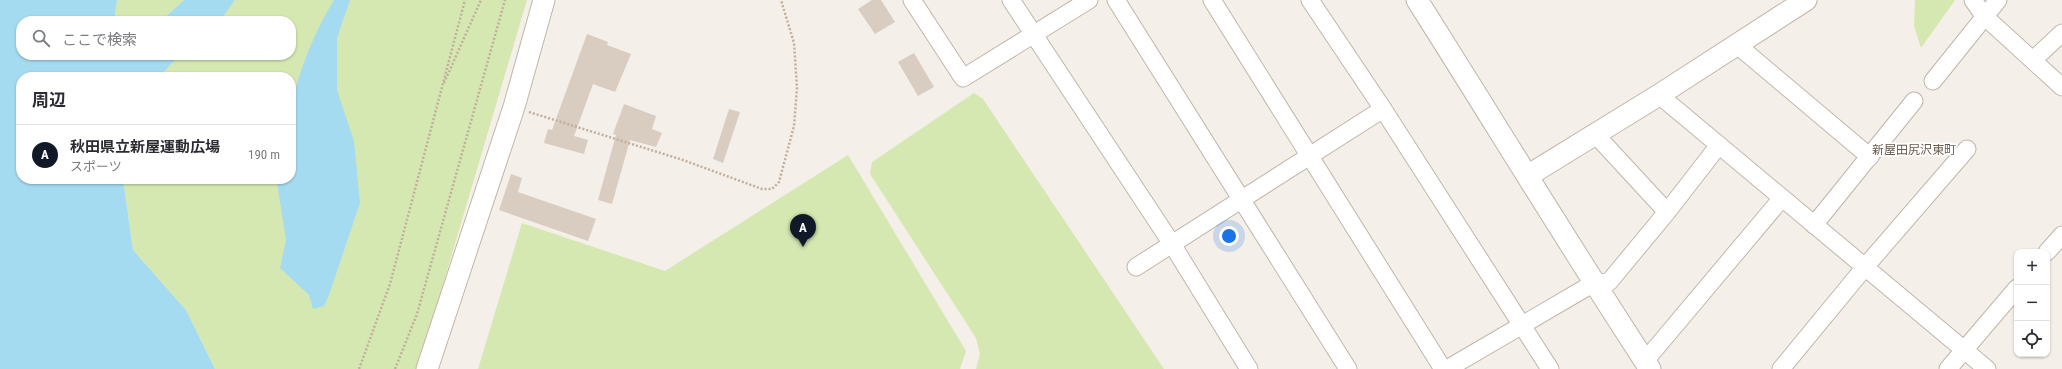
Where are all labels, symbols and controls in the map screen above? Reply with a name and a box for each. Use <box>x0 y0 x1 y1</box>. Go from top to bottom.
search box <box>16 16 296 60</box>
icon: search <box>30 27 52 49</box>
text: ここで検索 <box>62 31 137 49</box>
text: 周辺 <box>32 90 66 110</box>
text: 秋田県立新屋運動広場 <box>70 138 220 156</box>
district label: 新屋田尻沢東町 <box>1872 143 1956 157</box>
text: A <box>41 147 49 162</box>
text: 190 m <box>248 147 280 162</box>
text: スポーツ <box>70 159 122 174</box>
pin: A <box>790 214 816 247</box>
your location <box>1219 226 1239 246</box>
map controls <box>2014 249 2050 357</box>
button: + <box>2014 249 2050 285</box>
button: − <box>2014 285 2050 321</box>
button: locate <box>2014 321 2050 357</box>

